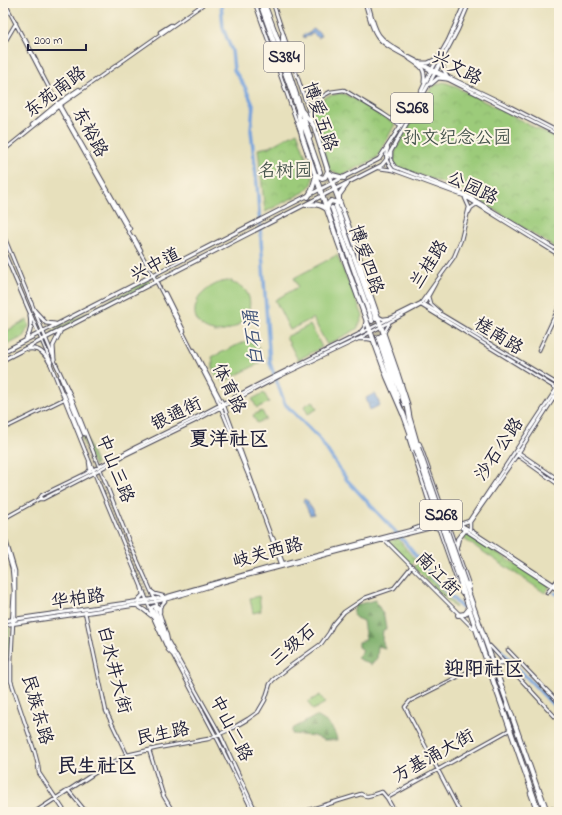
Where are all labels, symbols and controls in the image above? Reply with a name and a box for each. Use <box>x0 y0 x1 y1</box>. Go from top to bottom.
scale bar <box>28 26 86 52</box>
text: 200 m <box>34 32 63 50</box>
road number: S384 <box>264 42 304 72</box>
street label: 兴文路 <box>426 45 486 93</box>
street label: 东苑南路 <box>19 61 93 125</box>
street label: 博爱五路 <box>295 79 343 155</box>
road number: S268 <box>391 93 433 123</box>
street label: 东裕路 <box>65 103 113 163</box>
park label: 孙文纪念公园 <box>403 126 511 152</box>
park label: 名树园 <box>258 159 312 185</box>
street label: 公园路 <box>442 165 502 213</box>
street label: 博爱四路 <box>341 222 389 298</box>
street label: 兰桂路 <box>404 235 456 295</box>
street label: 兴中道 <box>126 242 186 290</box>
water label: 白石涌 <box>238 307 272 368</box>
street label: 槎南路 <box>468 312 528 362</box>
street label: 体育路 <box>204 359 252 419</box>
street label: 银通街 <box>147 391 207 439</box>
street label: 沙石公路 <box>469 413 531 487</box>
district label: 夏洋社区 <box>189 426 269 455</box>
street label: 中山三路 <box>88 431 140 507</box>
road number: S268 <box>420 500 462 530</box>
street label: 岐关西路 <box>230 532 306 576</box>
street label: 南江街 <box>409 547 465 603</box>
street label: 华柏路 <box>49 583 107 617</box>
street label: 三级石 <box>265 619 323 673</box>
street label: 白水井大街 <box>89 623 137 717</box>
district label: 迎阳社区 <box>444 656 524 685</box>
street label: 民族东路 <box>14 672 58 748</box>
street label: 中山二路 <box>202 691 258 767</box>
street label: 民生路 <box>134 717 192 753</box>
street label: 方基涌大街 <box>388 724 480 790</box>
district label: 民生社区 <box>57 753 137 782</box>

